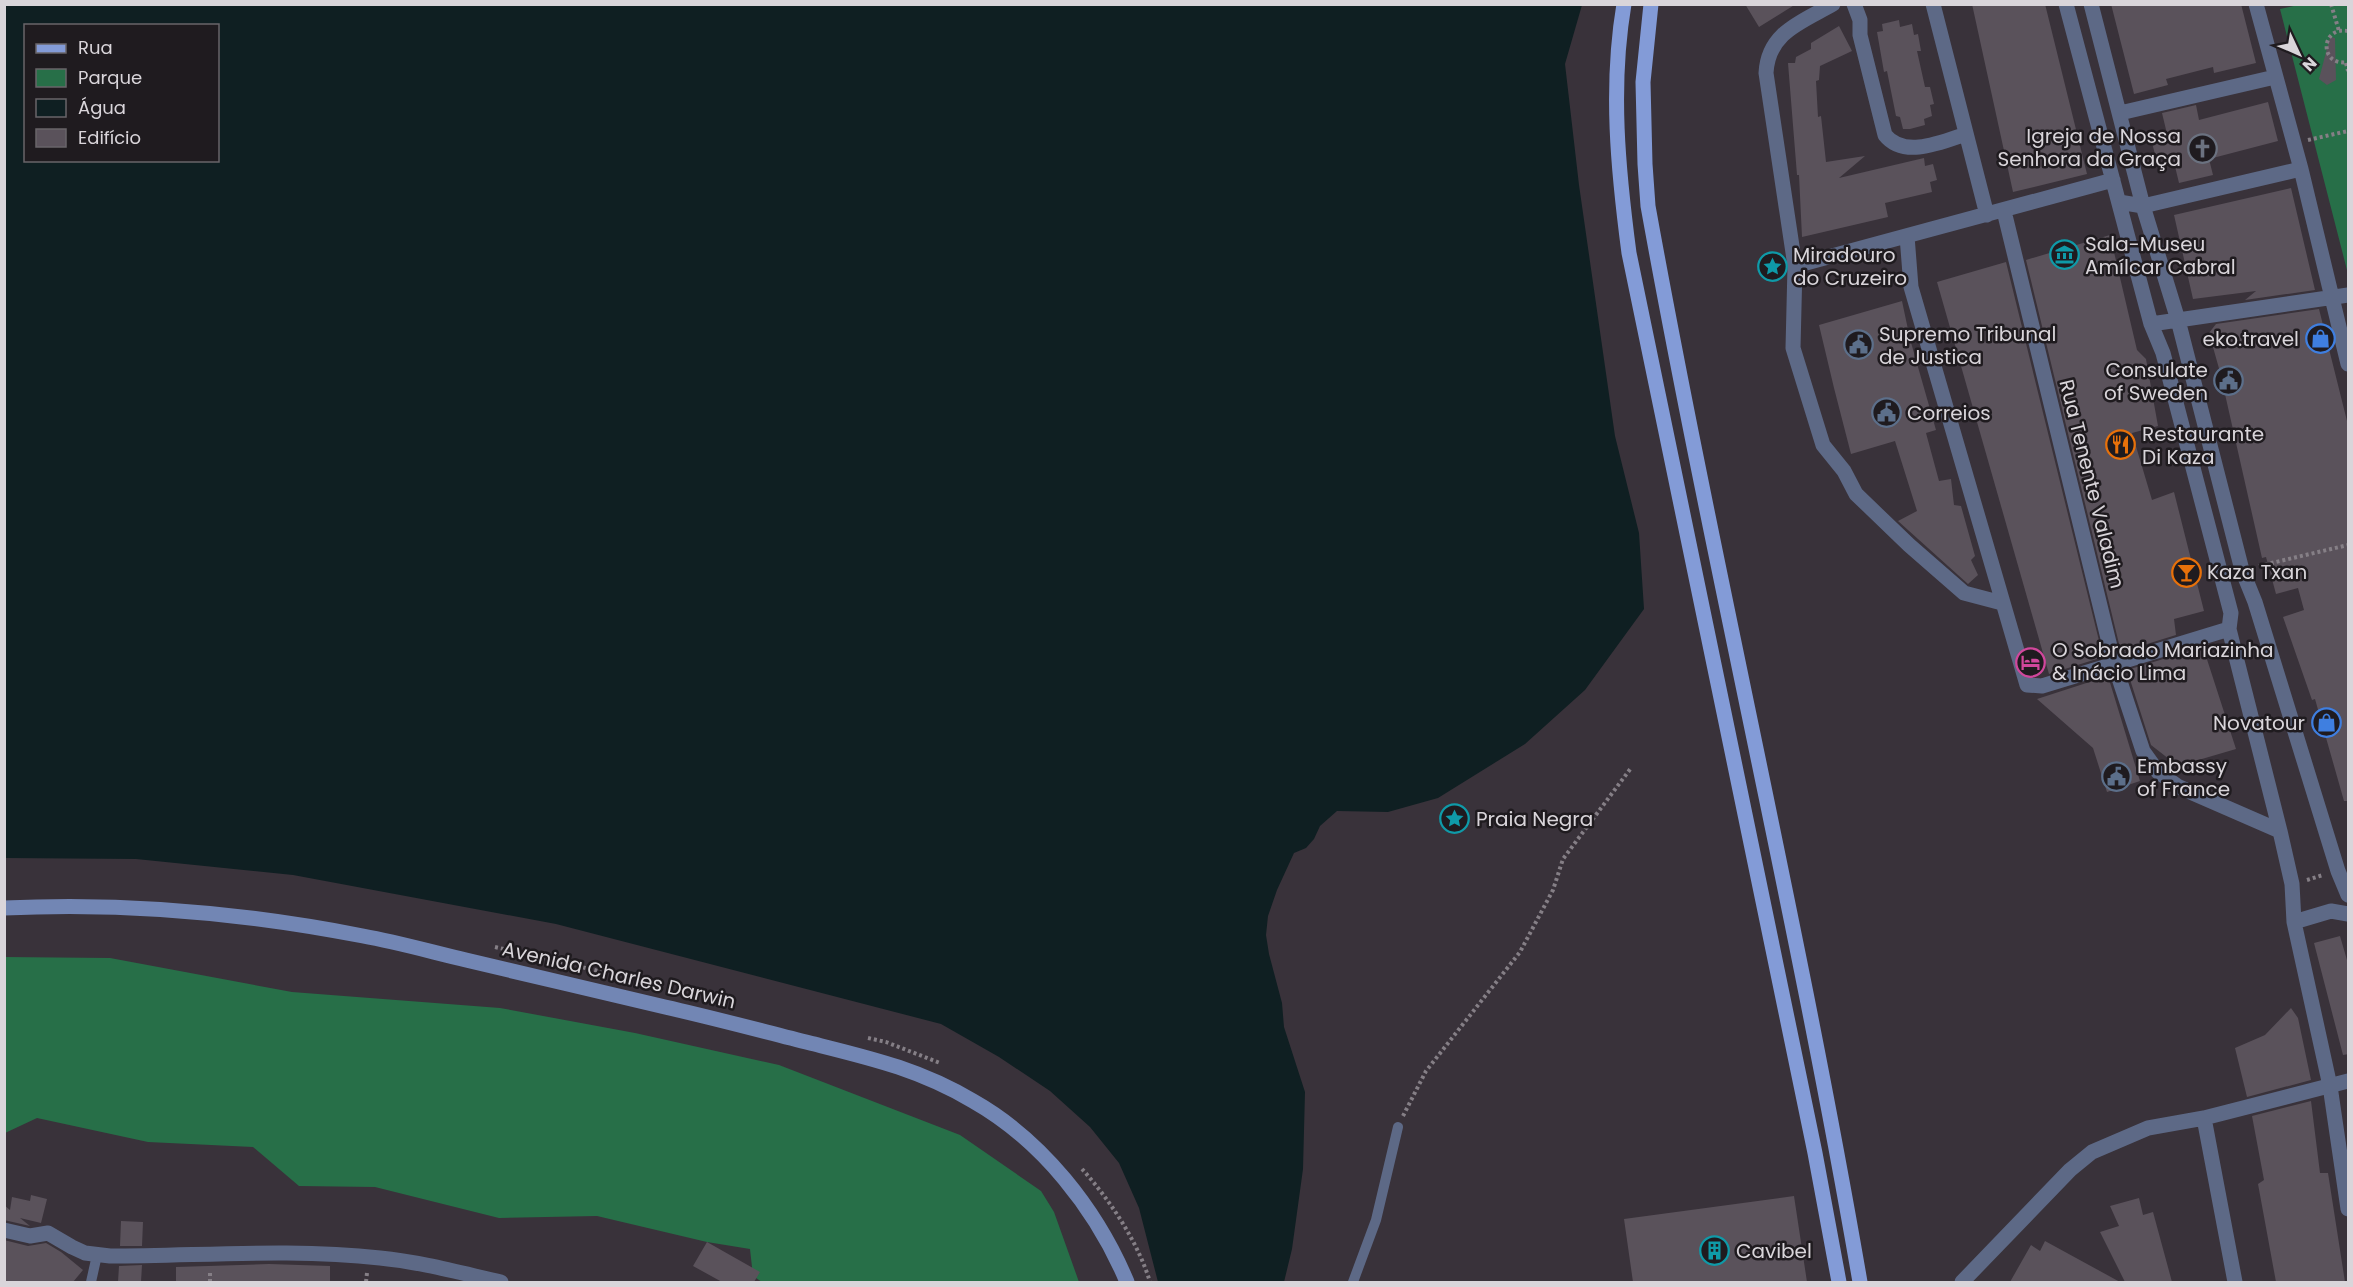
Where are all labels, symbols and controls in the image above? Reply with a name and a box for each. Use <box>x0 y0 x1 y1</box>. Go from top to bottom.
legend <box>24 24 219 162</box>
north arrow <box>2269 24 2329 84</box>
text: Rua <box>78 35 113 60</box>
text: N <box>2297 52 2322 76</box>
text: Parque <box>78 65 142 90</box>
text: Água <box>78 95 126 120</box>
place label: Igreja de Nossa Senhora da Graça <box>1998 122 2181 173</box>
text: Edifício <box>78 125 141 150</box>
church icon: Igreja de Nossa Senhora da Graça <box>2186 132 2218 164</box>
place label: Sala-Museu Amílcar Cabral <box>2085 230 2236 281</box>
museum icon: Sala-Museu Amílcar Cabral <box>2048 239 2080 271</box>
place label: Miradouro do Cruzeiro <box>1793 241 1907 292</box>
place icon: Miradouro do Cruzeiro <box>1756 250 1788 282</box>
place label: Supremo Tribunal de Justica <box>1879 320 2056 371</box>
shop icon: eko.travel <box>2304 323 2336 355</box>
place label: eko.travel <box>2203 325 2299 353</box>
public building icon: Supremo Tribunal de Justica <box>1842 329 1874 361</box>
place label: Consulate of Sweden <box>2104 356 2208 407</box>
public building icon: Consulate of Sweden <box>2213 365 2245 397</box>
street label: Rua Tenente Valadim <box>2052 377 2132 591</box>
public building icon: Correios <box>1870 397 1902 429</box>
place label: Correios <box>1907 399 1991 427</box>
place label: Restaurante Di Kaza <box>2142 420 2264 471</box>
restaurant icon: Restaurante Di Kaza <box>2105 429 2137 461</box>
bar icon: Kaza Txan <box>2170 556 2202 588</box>
place label: Kaza Txan <box>2207 558 2307 586</box>
place label: O Sobrado Mariazinha & Inácio Lima <box>2052 636 2274 687</box>
hotel icon: O Sobrado Mariazinha & Inácio Lima <box>2015 646 2047 678</box>
shop icon: Novatour <box>2310 707 2342 739</box>
place label: Novatour <box>2213 709 2305 737</box>
place label: Embassy of France <box>2137 752 2230 803</box>
public building icon: Embassy of France <box>2100 761 2132 793</box>
place icon: Praia Negra <box>1439 803 1471 835</box>
place label: Praia Negra <box>1476 805 1593 833</box>
street label: Avenida Charles Darwin <box>500 935 738 1015</box>
building icon: Cavibel <box>1699 1235 1731 1267</box>
place label: Cavibel <box>1736 1237 1812 1265</box>

